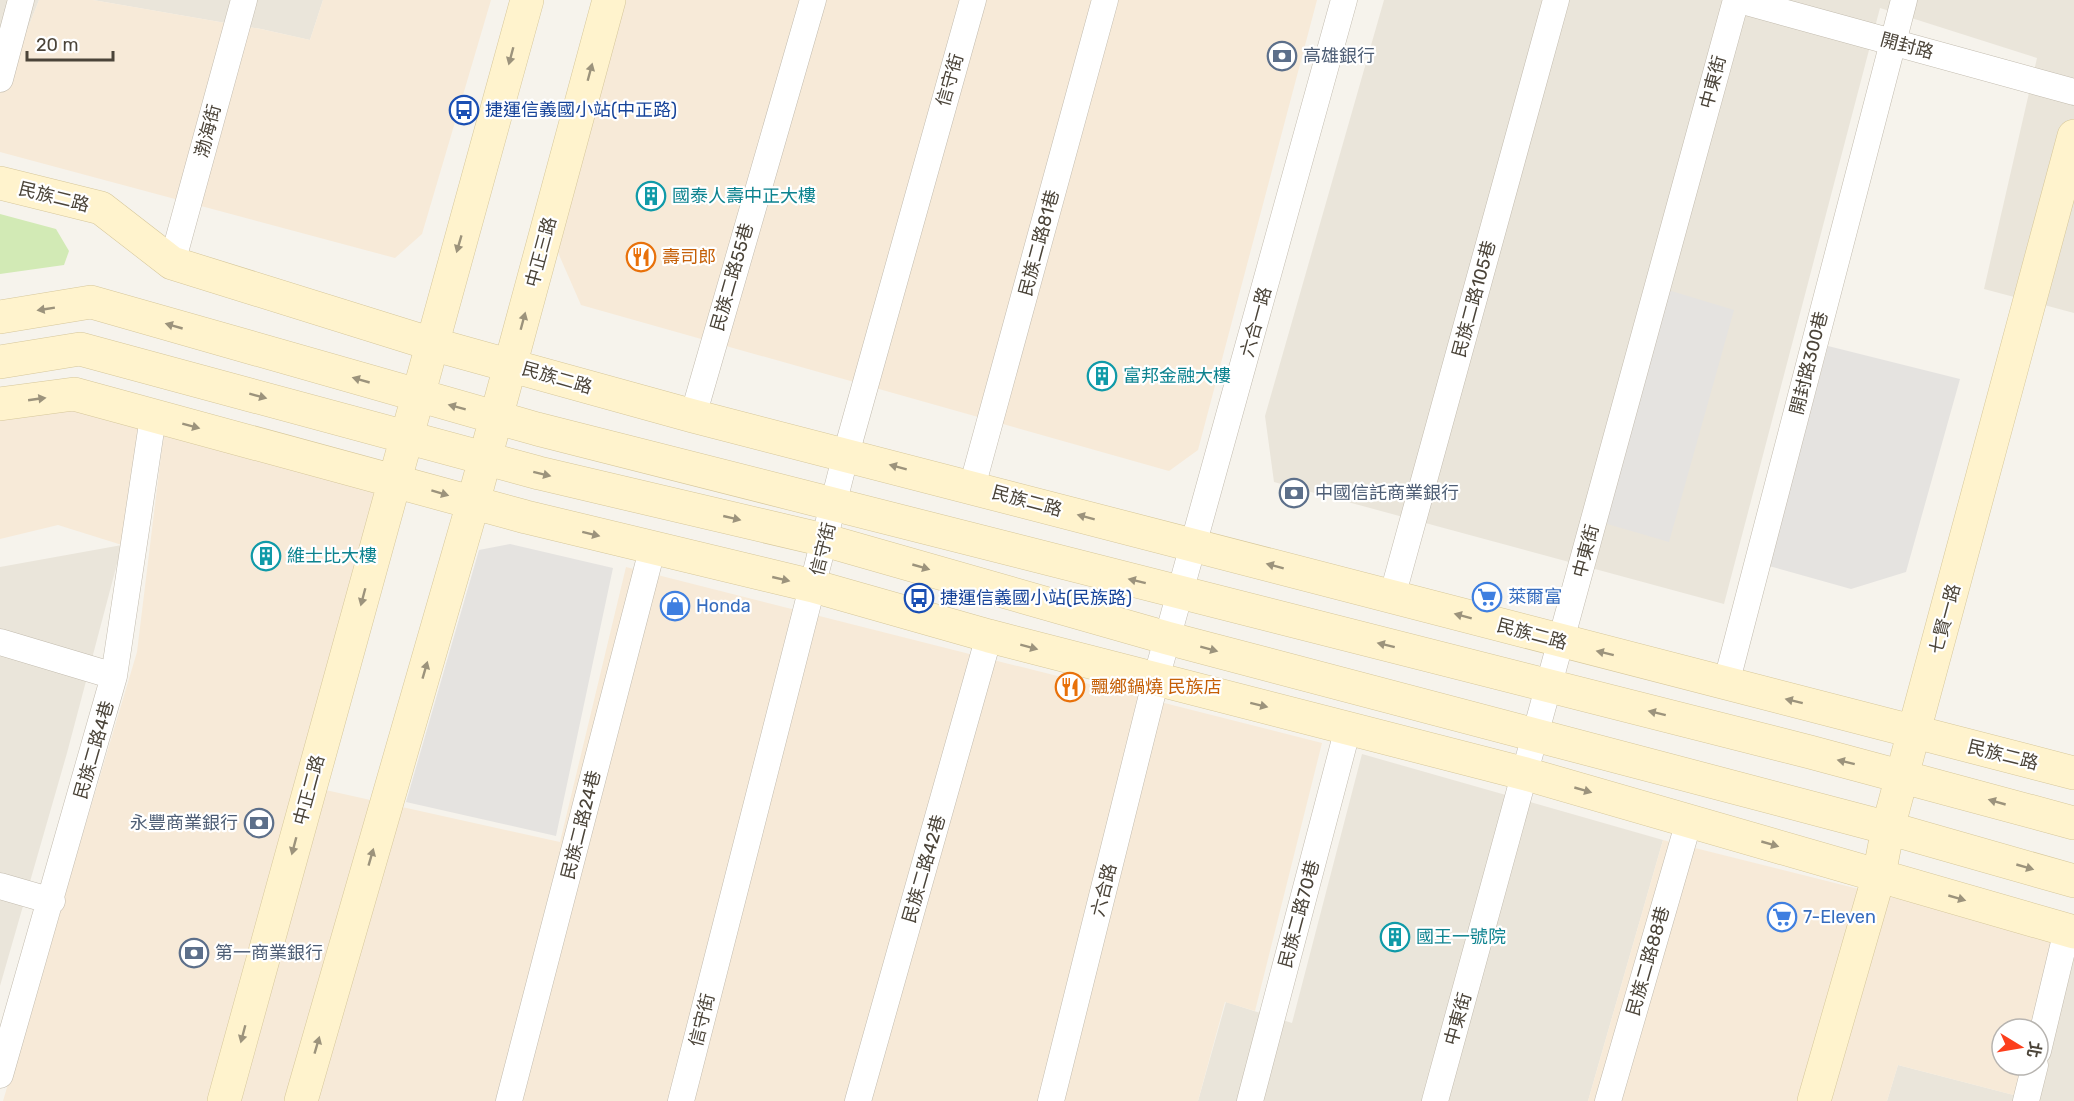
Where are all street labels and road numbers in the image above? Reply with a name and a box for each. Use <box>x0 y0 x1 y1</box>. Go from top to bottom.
street label: 開封路 <box>1878 28 1936 64</box>
street label: 信守街 <box>932 51 968 109</box>
street label: 中東街 <box>1695 53 1731 111</box>
street label: 渤海街 <box>190 102 226 160</box>
street label: 民族二路 <box>16 178 92 216</box>
street label: 民族二路81巷 <box>1014 187 1064 299</box>
street label: 中正三路 <box>521 214 561 290</box>
street label: 民族二路55巷 <box>706 220 758 334</box>
street label: 民族二路105巷 <box>1448 238 1500 360</box>
street label: 六合一路 <box>1236 284 1276 360</box>
street label: 開封路300巷 <box>1786 309 1832 417</box>
street label: 民族二路 <box>519 358 595 398</box>
street label: 民族二路 <box>989 481 1065 521</box>
street label: 信守街 <box>806 520 840 578</box>
street label: 中東街 <box>1568 522 1604 580</box>
street label: 七賢一路 <box>1925 581 1965 657</box>
street label: 民族二路 <box>1494 614 1570 654</box>
street label: 民族二路4巷 <box>69 698 119 802</box>
street label: 民族二路 <box>1965 736 2041 774</box>
street label: 中正二路 <box>289 752 329 828</box>
street label: 民族二路24巷 <box>557 768 605 882</box>
street label: 民族二路42巷 <box>898 812 950 926</box>
street label: 民族二路70巷 <box>1274 858 1324 970</box>
street label: 六合路 <box>1087 861 1121 919</box>
street label: 民族二路88巷 <box>1622 904 1674 1018</box>
street label: 中東街 <box>1440 990 1476 1048</box>
street label: 信守街 <box>685 991 719 1049</box>

